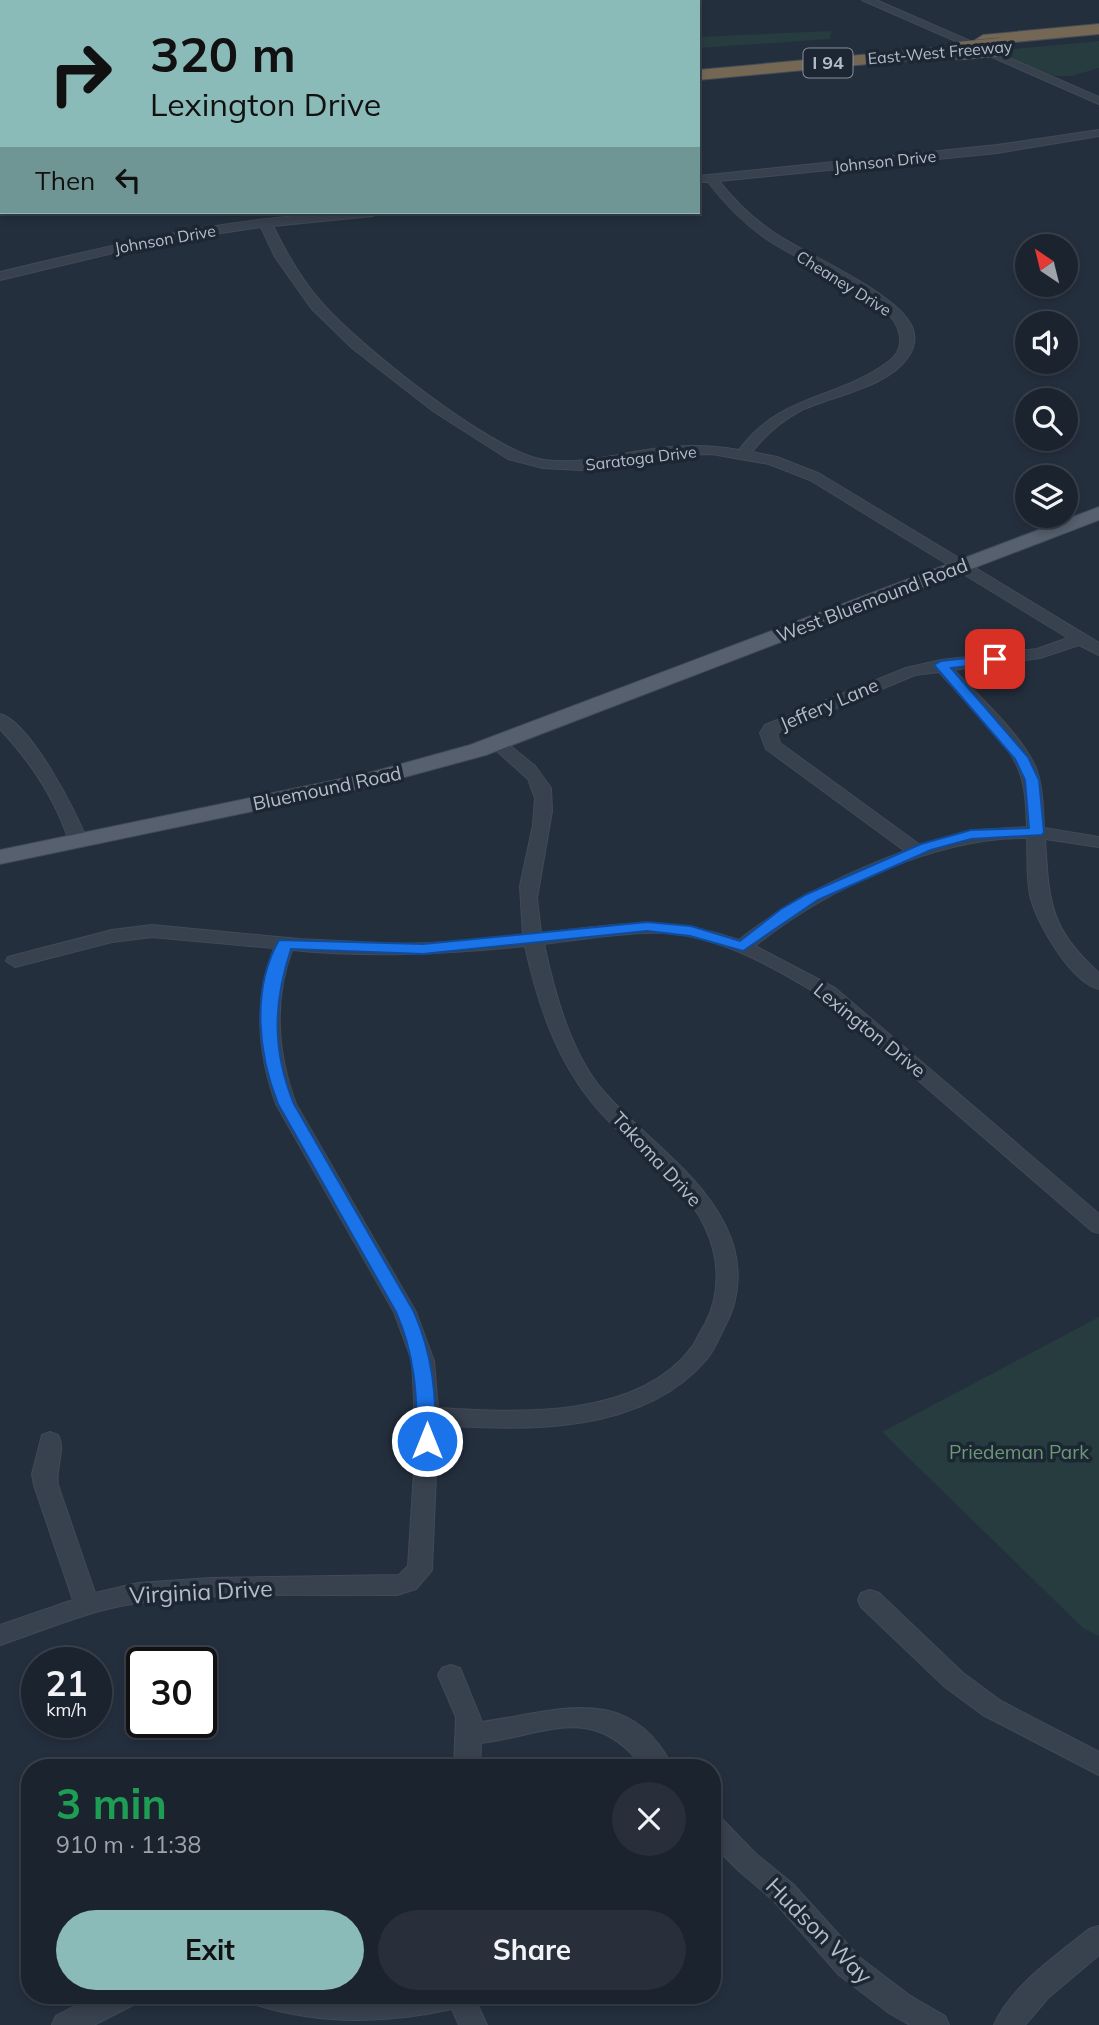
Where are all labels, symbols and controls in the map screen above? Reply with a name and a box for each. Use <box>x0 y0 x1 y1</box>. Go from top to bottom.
text: 320 m <box>150 23 296 84</box>
icon: right <box>35 28 126 119</box>
street label: East-West Freeway <box>867 36 1014 68</box>
road number: I 94 <box>804 48 852 78</box>
text: Lexington Drive <box>150 84 381 124</box>
street label: Johnson Drive <box>833 146 937 176</box>
icon: left <box>109 161 147 199</box>
text: Then <box>35 164 95 197</box>
street label: Johnson Drive <box>113 220 217 258</box>
north arrow <box>1015 234 1078 298</box>
map controls <box>1015 234 1078 528</box>
street label: Cheaney Drive <box>793 246 895 320</box>
button: sound <box>1015 311 1078 374</box>
button: search <box>1015 388 1078 451</box>
street label: Saratoga Drive <box>584 441 698 475</box>
button: layers <box>1015 465 1078 528</box>
street label: West Bluemound Road <box>773 552 971 648</box>
pin <box>965 629 1025 689</box>
icon: arrive <box>976 640 1014 678</box>
street label: Jeffery Lane <box>776 672 882 736</box>
street label: Bluemound Road <box>251 761 403 815</box>
street label: Lexington Drive <box>809 978 931 1082</box>
street label: Takoma Drive <box>607 1107 707 1211</box>
position arrow <box>390 1404 464 1478</box>
park label: Priedeman Park <box>949 1440 1089 1464</box>
street label: Virginia Drive <box>129 1573 273 1610</box>
speed limit sign: 30 <box>126 1647 217 1738</box>
text: 21 <box>45 1661 88 1705</box>
text: km/h <box>46 1698 87 1721</box>
text: 3 min <box>56 1777 167 1830</box>
button: close <box>612 1782 686 1856</box>
text: 910 m · 11:38 <box>56 1830 201 1859</box>
street label: Hudson Way <box>760 1871 879 1990</box>
button: Exit <box>56 1910 364 1990</box>
button: Share <box>378 1910 686 1990</box>

